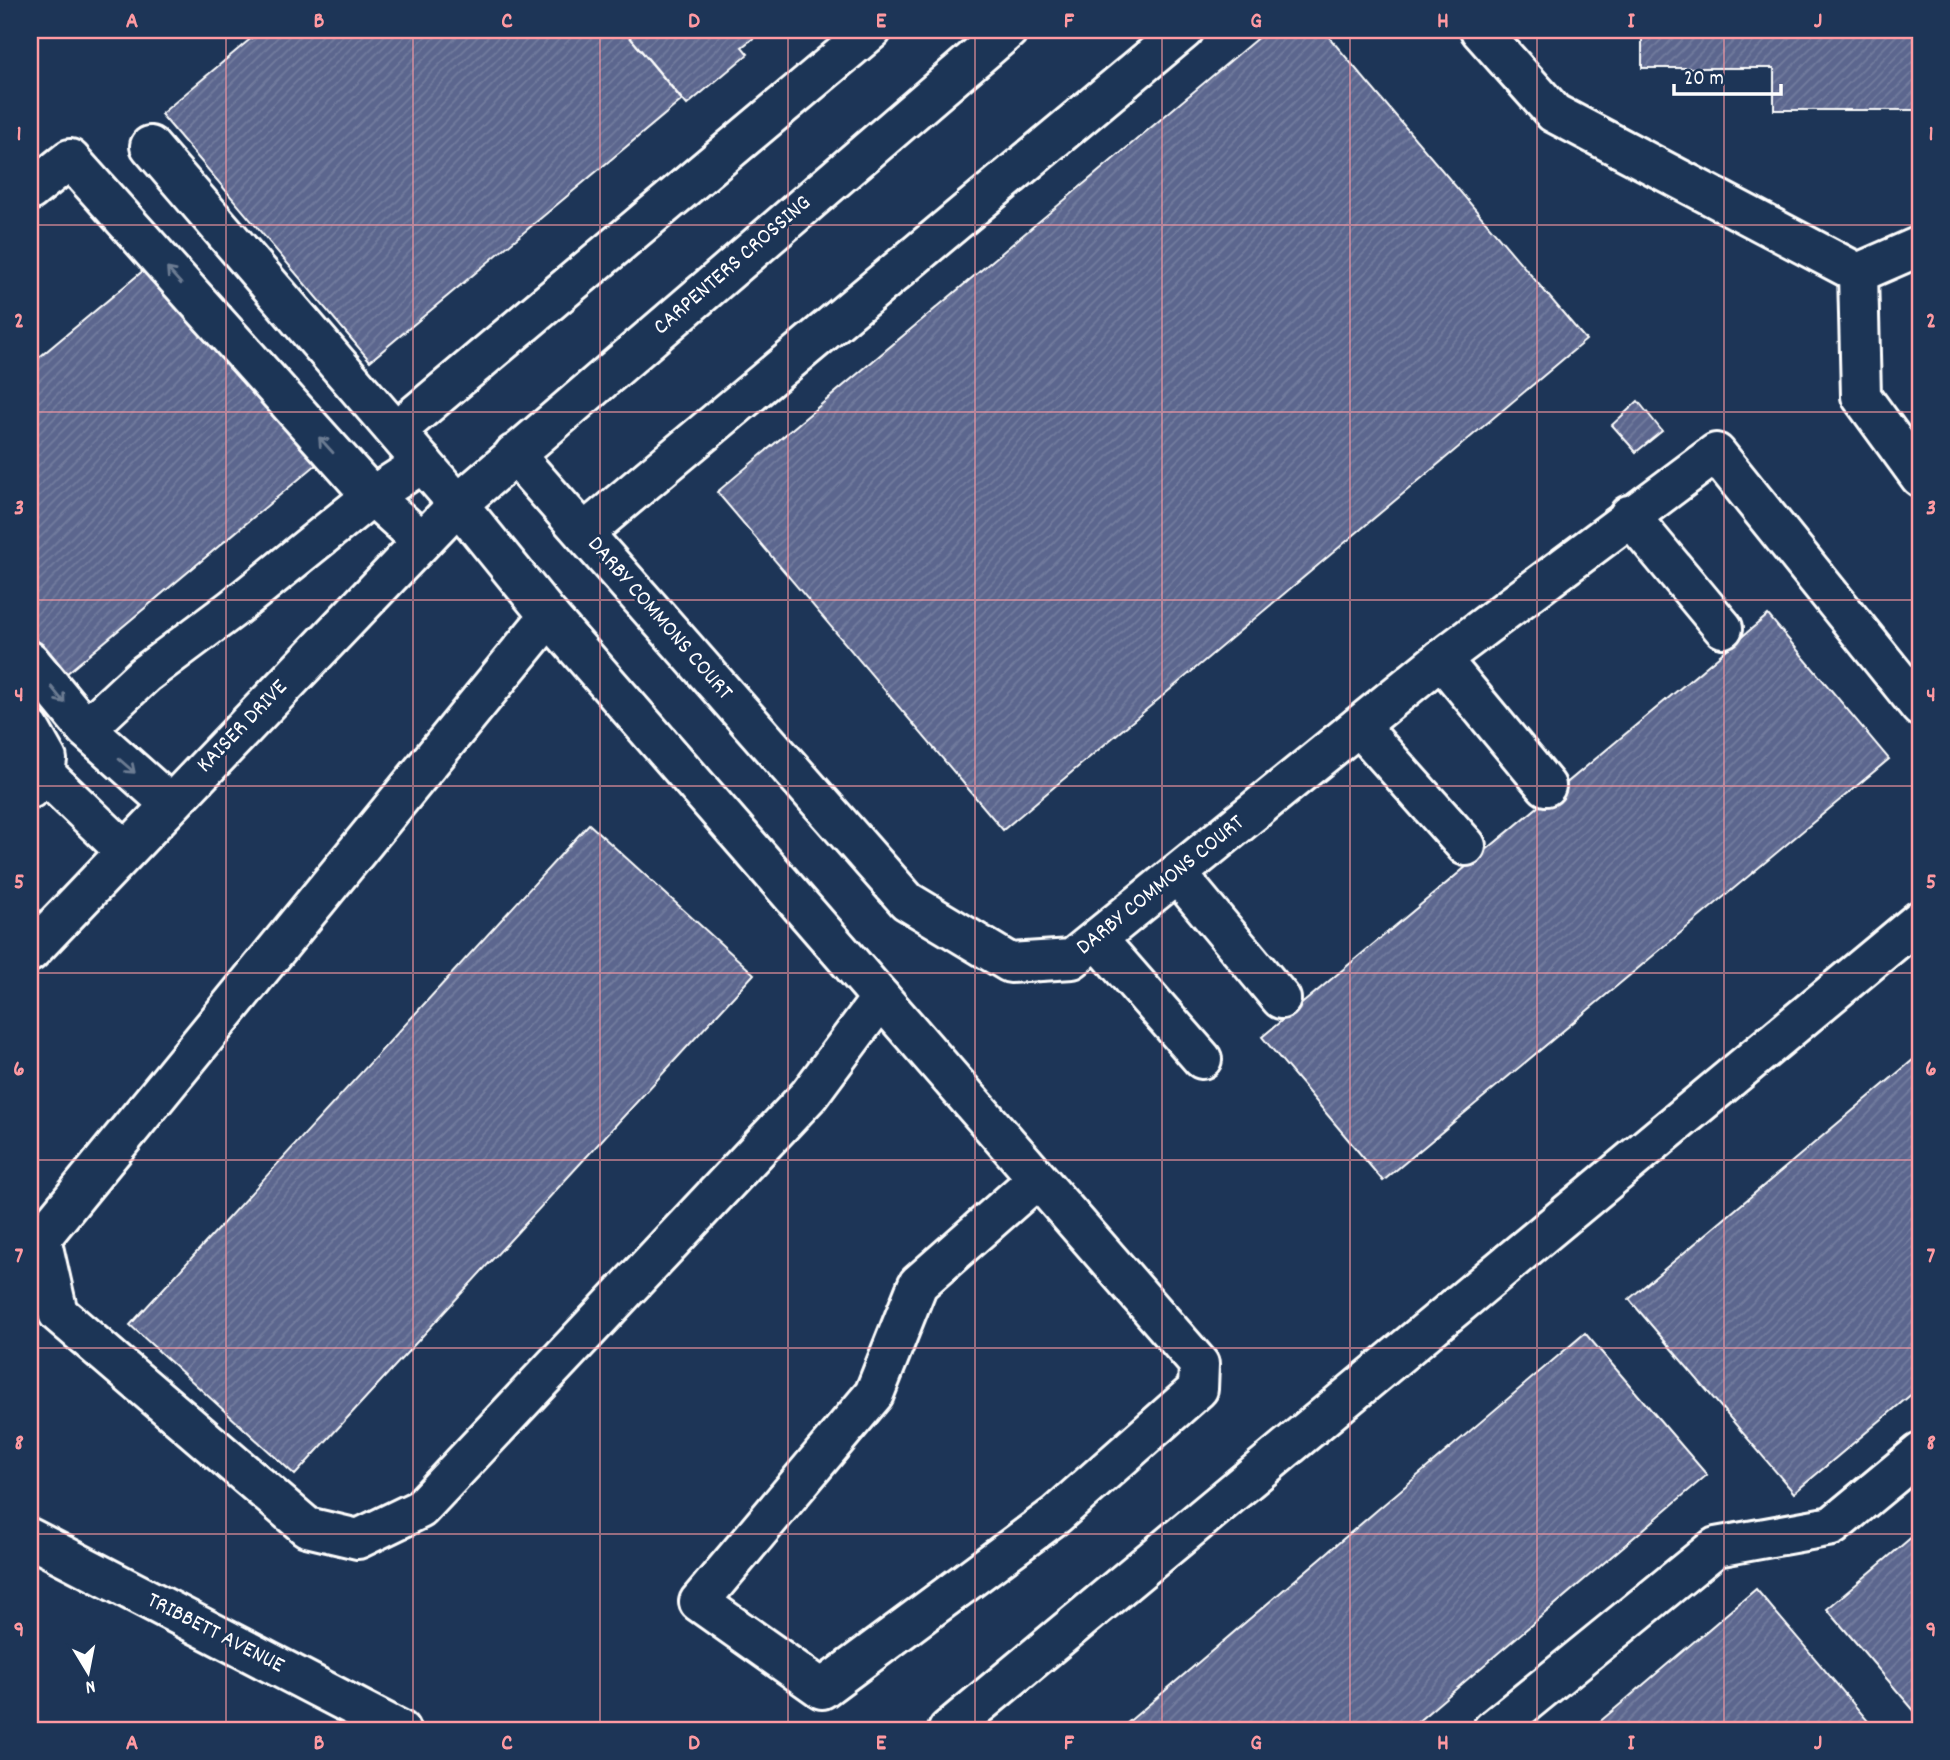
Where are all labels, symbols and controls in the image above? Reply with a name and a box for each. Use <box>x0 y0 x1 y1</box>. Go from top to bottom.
text: A <box>126 6 138 39</box>
text: B <box>314 6 325 39</box>
text: C <box>501 6 513 39</box>
text: D <box>688 6 700 39</box>
text: E <box>876 6 887 39</box>
text: F <box>1064 6 1075 39</box>
text: G <box>1250 6 1262 39</box>
text: H <box>1437 6 1449 39</box>
text: I <box>1627 6 1635 39</box>
text: J <box>1814 6 1822 39</box>
scale bar <box>1674 52 1780 96</box>
text: 20 m <box>1684 65 1724 95</box>
text: 1 <box>16 119 22 152</box>
text: 1 <box>1928 119 1934 152</box>
street label: CARPENTERS CROSSING <box>647 188 819 344</box>
one-way arrow <box>166 267 182 285</box>
text: 2 <box>14 306 24 339</box>
text: 2 <box>1926 306 1936 339</box>
one-way arrow <box>318 436 334 454</box>
text: 3 <box>14 493 24 526</box>
text: 3 <box>1926 493 1936 526</box>
street label: DARBY COMMONS COURT <box>578 530 740 708</box>
street label: KAISER DRIVE <box>190 672 297 781</box>
text: 4 <box>14 680 24 713</box>
text: 4 <box>1926 680 1936 713</box>
one-way arrow <box>50 686 65 704</box>
one-way arrow <box>118 758 136 774</box>
street label: DARBY COMMONS COURT <box>1070 808 1252 964</box>
text: 5 <box>14 867 24 900</box>
text: 5 <box>1926 867 1936 900</box>
text: 6 <box>13 1054 25 1087</box>
text: 6 <box>1925 1054 1937 1087</box>
text: 7 <box>15 1241 24 1274</box>
text: 7 <box>1927 1241 1936 1274</box>
text: 8 <box>14 1428 24 1461</box>
text: 8 <box>1926 1428 1936 1461</box>
street label: TRIBBETT AVENUE <box>141 1585 290 1683</box>
text: 9 <box>14 1615 24 1648</box>
text: 9 <box>1926 1615 1936 1648</box>
north arrow <box>52 1638 122 1708</box>
text: N <box>83 1671 97 1699</box>
text: A <box>126 1728 138 1760</box>
text: B <box>314 1728 325 1760</box>
text: C <box>501 1728 513 1760</box>
text: D <box>688 1728 700 1760</box>
text: E <box>876 1728 887 1760</box>
text: F <box>1064 1728 1075 1760</box>
text: G <box>1250 1728 1262 1760</box>
text: H <box>1437 1728 1449 1760</box>
text: I <box>1627 1728 1635 1760</box>
text: J <box>1814 1728 1822 1760</box>

